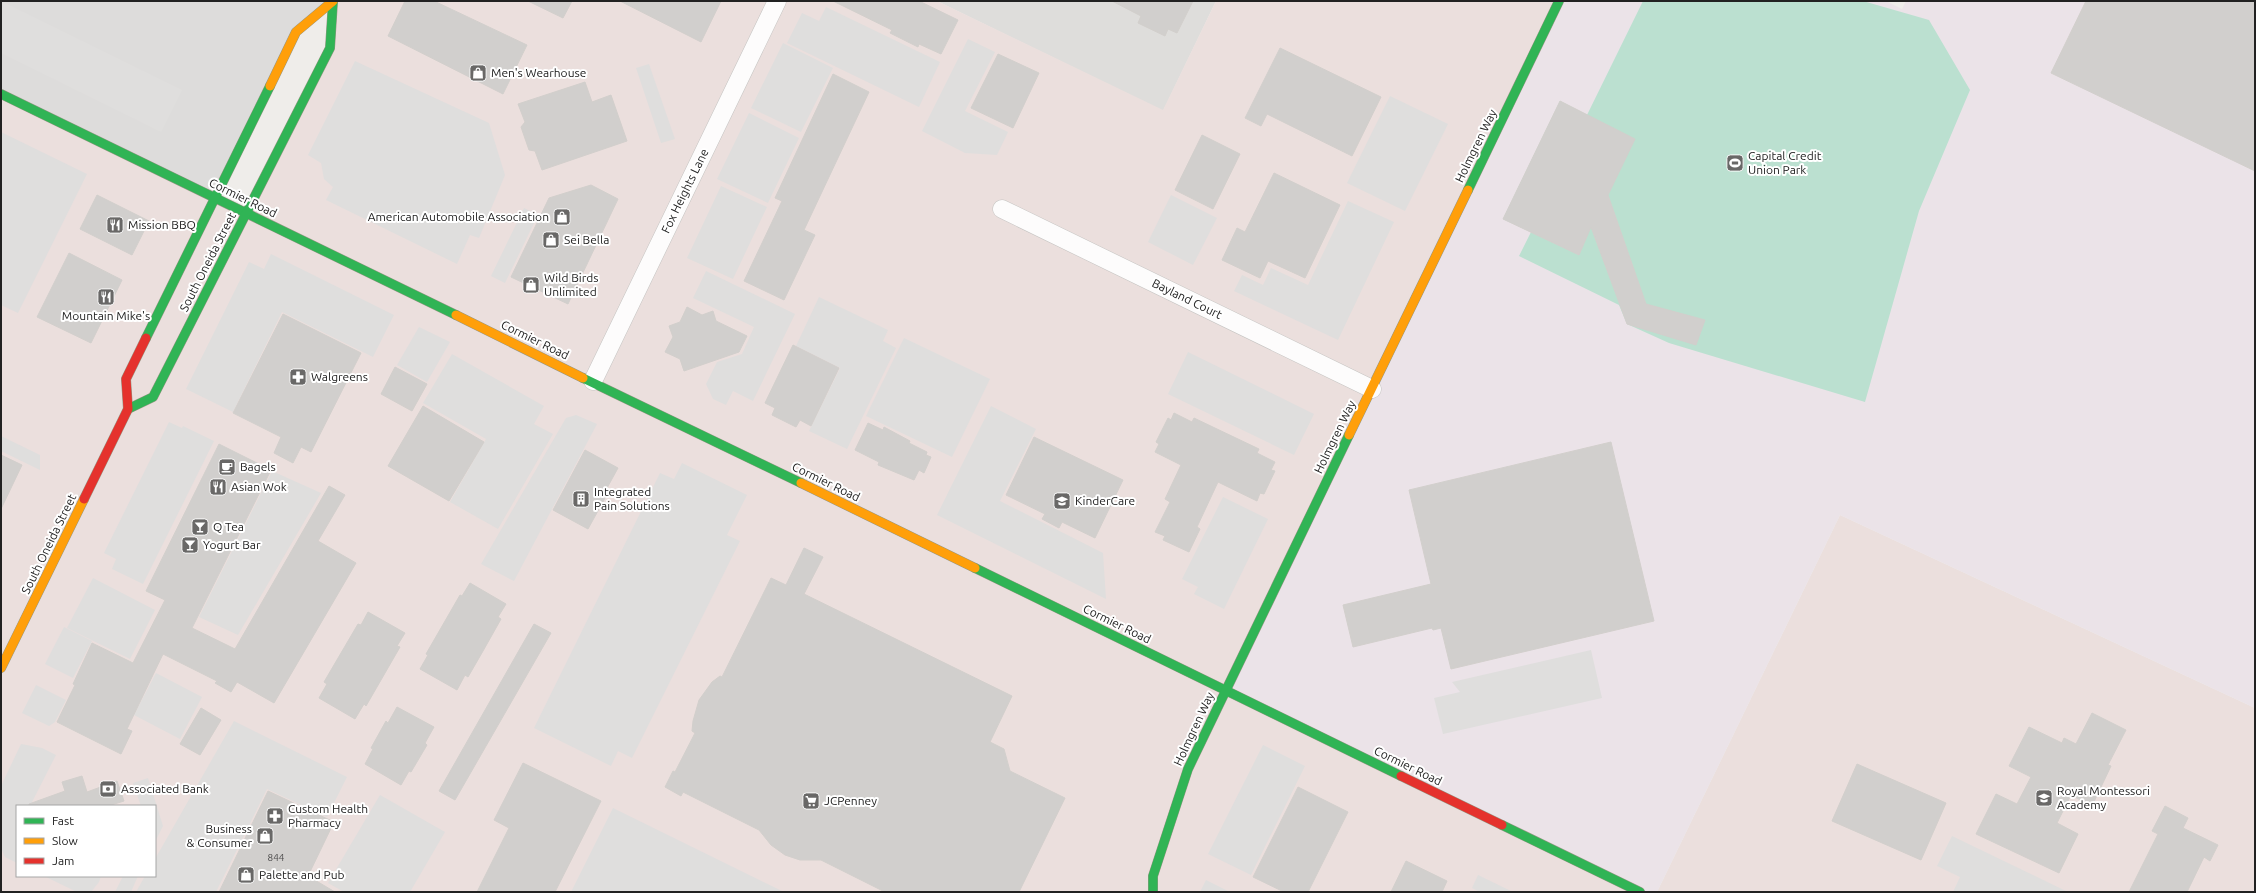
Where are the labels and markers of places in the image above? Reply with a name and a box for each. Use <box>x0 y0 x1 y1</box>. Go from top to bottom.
shop icon: Men's Wearhouse <box>468 63 488 83</box>
place label: Men's Wearhouse <box>491 66 586 79</box>
place label: Capital Credit Union Park <box>1748 149 1822 176</box>
sports icon: Capital Credit Union Park <box>1725 153 1745 173</box>
shop icon: American Automobile Association <box>552 207 572 227</box>
place label: American Automobile Association <box>368 210 549 223</box>
restaurant icon: Mission BBQ <box>105 215 125 235</box>
place label: Mission BBQ <box>128 218 196 231</box>
shop icon: Sei Bella <box>541 230 561 250</box>
place label: Sei Bella <box>564 233 609 246</box>
place label: Wild Birds Unlimited <box>544 271 598 298</box>
shop icon: Wild Birds Unlimited <box>521 275 541 295</box>
restaurant icon: Mountain Mike's <box>96 287 116 307</box>
place label: Mountain Mike's <box>62 309 150 322</box>
pharmacy icon: Walgreens <box>288 367 308 387</box>
place label: Walgreens <box>311 370 368 383</box>
cafe icon: Bagels <box>217 457 237 477</box>
place label: Bagels <box>240 460 276 473</box>
restaurant icon: Asian Wok <box>208 477 228 497</box>
place label: Asian Wok <box>231 480 287 493</box>
place label: Integrated Pain Solutions <box>594 485 670 512</box>
building icon: Integrated Pain Solutions <box>571 489 591 509</box>
school or university icon: KinderCare <box>1052 491 1072 511</box>
place label: KinderCare <box>1075 494 1135 507</box>
bar icon: Q Tea <box>190 517 210 537</box>
place label: Q Tea <box>213 520 244 533</box>
bar icon: Yogurt Bar <box>180 535 200 555</box>
place label: Yogurt Bar <box>203 538 261 551</box>
bank icon: Associated Bank <box>98 779 118 799</box>
place label: Associated Bank <box>121 782 209 795</box>
place label: Royal Montessori Academy <box>2057 784 2150 811</box>
school or university icon: Royal Montessori Academy <box>2034 788 2054 808</box>
supermarket icon: JCPenney <box>801 791 821 811</box>
place label: JCPenney <box>824 794 877 807</box>
place label: Custom Health Pharmacy <box>288 802 368 829</box>
pharmacy icon: Custom Health Pharmacy <box>265 806 285 826</box>
place label: Business & Consumer <box>187 822 252 849</box>
shop icon: Business & Consumer <box>255 826 275 846</box>
shop icon: Palette and Pub <box>236 865 256 885</box>
place label: Palette and Pub <box>259 868 345 881</box>

